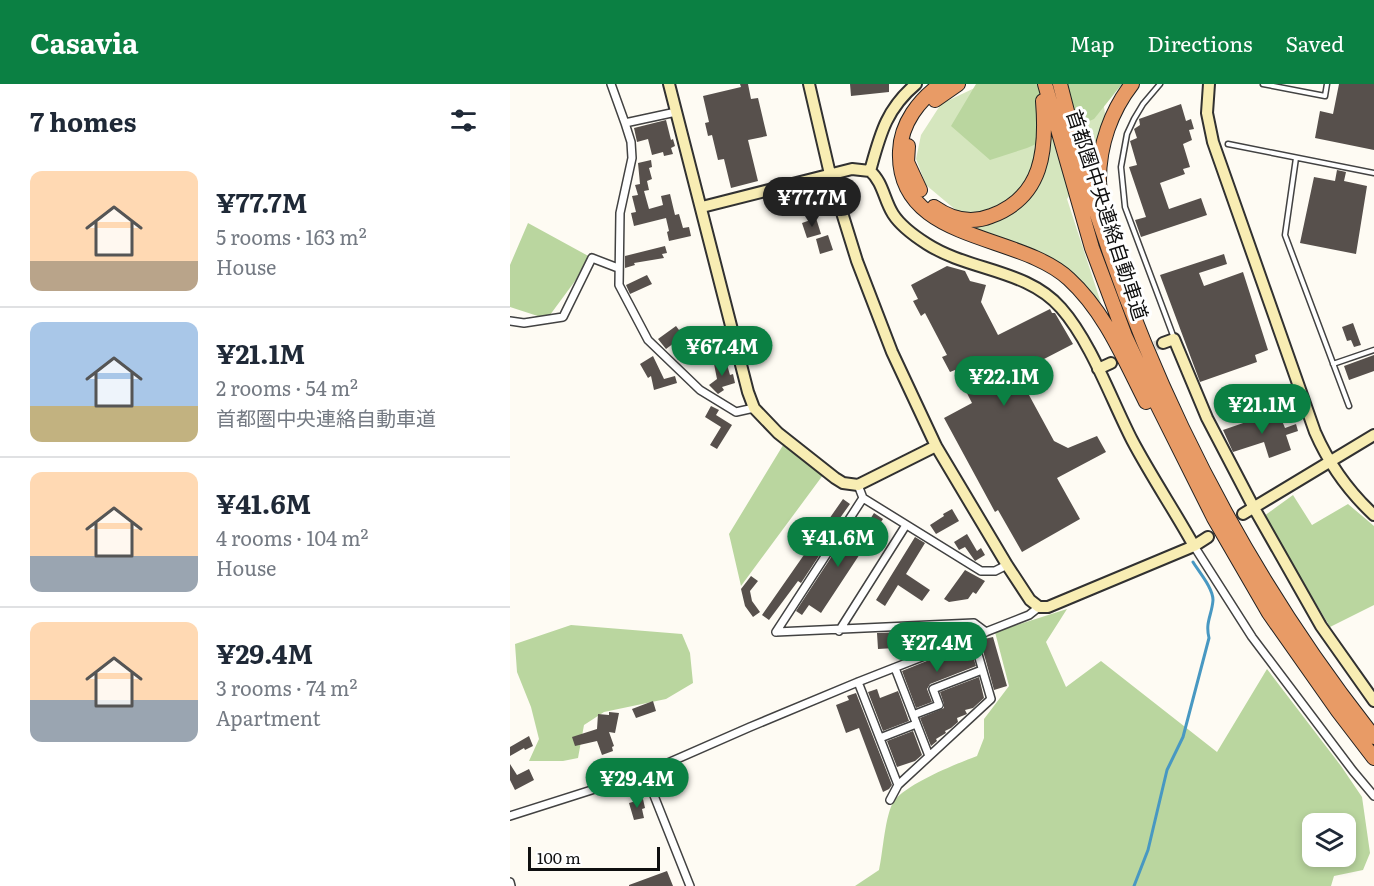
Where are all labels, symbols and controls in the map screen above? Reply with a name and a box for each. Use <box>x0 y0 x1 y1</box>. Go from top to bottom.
text: Casavia <box>30 21 139 63</box>
text: Map <box>1070 27 1115 58</box>
text: Directions <box>1148 27 1253 58</box>
text: Saved <box>1286 27 1344 58</box>
text: 7 homes <box>30 101 136 140</box>
icon: filters <box>447 104 480 137</box>
street label: 首都圏中央連絡自動車道 <box>1061 105 1157 324</box>
pin: ¥77.7M <box>763 177 861 228</box>
text: ¥77.7M <box>777 181 847 211</box>
text: ¥77.7M <box>216 182 307 221</box>
icon: home <box>78 195 150 267</box>
text: 5 rooms · 163 m² <box>216 221 367 251</box>
text: House <box>216 251 276 281</box>
pin: ¥67.4M <box>673 326 771 377</box>
text: ¥67.4M <box>685 330 759 360</box>
text: ¥21.1M <box>216 333 305 372</box>
icon: home <box>78 346 150 418</box>
pin: ¥22.1M <box>955 356 1053 407</box>
text: ¥22.1M <box>969 360 1040 390</box>
text: 2 rooms · 54 m² <box>216 372 358 402</box>
pin: ¥21.1M <box>1213 384 1311 435</box>
text: ¥21.1M <box>1228 388 1296 418</box>
text: 首都圏中央連絡自動車道 <box>216 402 436 432</box>
text: ¥41.6M <box>216 483 311 522</box>
icon: home <box>78 496 150 568</box>
pin: ¥41.6M <box>789 517 887 568</box>
text: ¥41.6M <box>801 521 875 551</box>
text: 4 rooms · 104 m² <box>216 522 368 552</box>
text: House <box>216 552 276 582</box>
pin: ¥27.4M <box>888 622 986 673</box>
text: ¥27.4M <box>901 626 973 656</box>
text: ¥29.4M <box>216 633 313 672</box>
icon: home <box>78 646 150 718</box>
text: 3 rooms · 74 m² <box>216 672 357 702</box>
text: Apartment <box>216 702 321 732</box>
pin: ¥29.4M <box>588 758 686 809</box>
text: ¥29.4M <box>600 762 674 792</box>
map controls <box>1302 813 1356 867</box>
button: layers <box>1302 813 1356 867</box>
scale bar <box>528 844 660 872</box>
text: 100 m <box>537 845 581 869</box>

